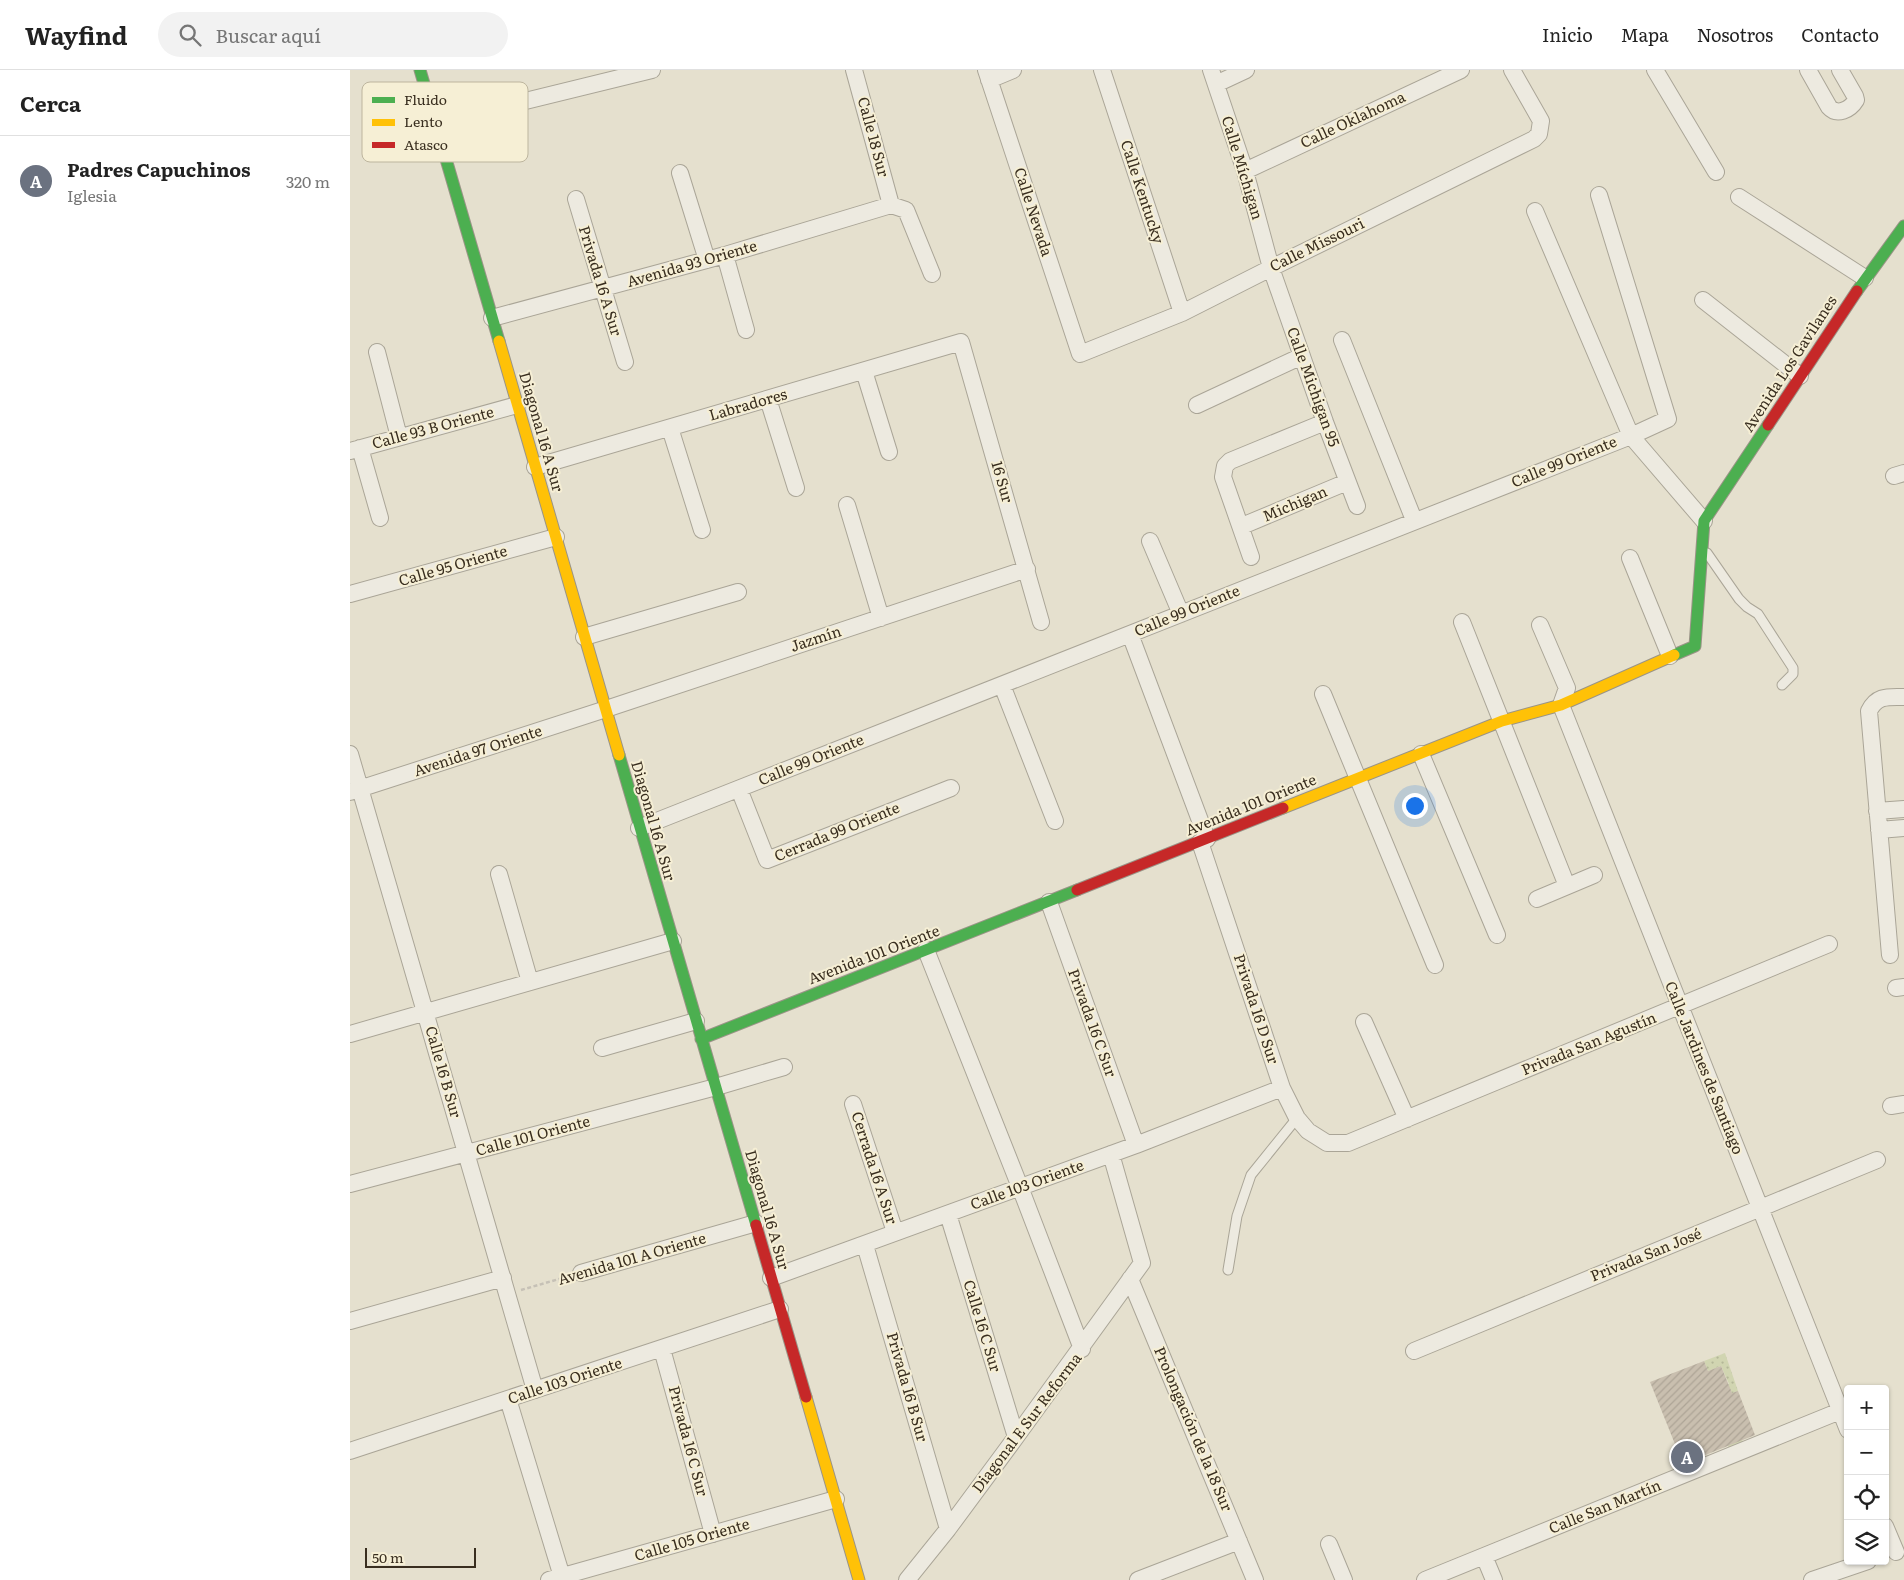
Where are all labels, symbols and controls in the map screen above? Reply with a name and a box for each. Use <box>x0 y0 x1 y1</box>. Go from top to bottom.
search box <box>158 12 508 57</box>
text: Wayfind <box>25 17 128 52</box>
icon: search <box>176 21 204 49</box>
text: Buscar aquí <box>216 21 321 49</box>
text: Inicio <box>1542 21 1593 48</box>
text: Mapa <box>1621 21 1669 48</box>
text: Nosotros <box>1697 21 1773 48</box>
text: Contacto <box>1801 21 1879 48</box>
legend <box>362 82 528 162</box>
street label: Calle Oklahoma <box>1296 84 1410 153</box>
text: Cerca <box>20 87 81 118</box>
text: Fluido <box>404 89 447 109</box>
street label: Calle 18 Sur <box>853 94 896 179</box>
text: Lento <box>404 111 443 131</box>
street label: Calle Míchigan <box>1217 113 1270 222</box>
text: Atasco <box>404 134 448 154</box>
street label: Calle Kentucky <box>1116 137 1171 247</box>
text: Padres Capuchinos <box>67 155 250 183</box>
street label: Calle Nevada <box>1009 164 1060 260</box>
text: A <box>30 169 42 193</box>
text: 320 m <box>286 169 330 193</box>
text: Iglesia <box>67 183 117 207</box>
street label: Calle Missouri <box>1265 211 1368 277</box>
street label: Privada 16 A Sur <box>574 223 629 339</box>
street label: Avenida 93 Oriente <box>624 233 760 292</box>
street label: Avenida Los Gavilanes <box>1736 290 1842 436</box>
street label: Calle Michigan 95 <box>1282 323 1347 450</box>
street label: Diagonal 16 A Sur <box>514 369 571 494</box>
street label: Labradores <box>706 381 790 426</box>
street label: Calle 93 B Oriente <box>369 399 496 454</box>
street label: Calle 99 Oriente <box>1507 429 1620 492</box>
street label: 16 Sur <box>987 458 1020 505</box>
street label: Michigan <box>1258 479 1330 527</box>
street label: Calle 95 Oriente <box>396 538 510 591</box>
street label: Calle 99 Oriente <box>1130 578 1243 641</box>
street label: Jazmín <box>787 618 844 657</box>
street label: Avenida 97 Oriente <box>410 718 545 781</box>
street label: Calle 99 Oriente <box>754 727 867 790</box>
street label: Diagonal 16 A Sur <box>626 758 683 883</box>
street label: Avenida 101 Oriente <box>1182 767 1320 840</box>
your location <box>1402 793 1428 819</box>
street label: Cerrada 99 Oriente <box>770 795 903 866</box>
street label: Avenida 101 Oriente <box>804 918 943 989</box>
street label: Privada 16 D Sur <box>1229 950 1286 1067</box>
street label: Privada 16 C Sur <box>1063 965 1124 1080</box>
street label: Calle Jardines de Santiago <box>1660 977 1751 1158</box>
street label: Privada San Agustín <box>1517 1005 1659 1080</box>
street label: Calle 16 B Sur <box>420 1023 469 1120</box>
street label: Calle 101 Oriente <box>473 1108 592 1161</box>
street label: Cerrada 16 A Sur <box>846 1108 904 1227</box>
street label: Diagonal 16 A Sur <box>740 1147 797 1272</box>
street label: Calle 103 Oriente <box>967 1152 1087 1215</box>
street label: Privada San José <box>1586 1221 1705 1286</box>
street label: Avenida 101 A Oriente <box>555 1225 709 1290</box>
street label: Calle 16 C Sur <box>959 1277 1008 1374</box>
street label: Privada 16 B Sur <box>882 1329 935 1444</box>
street label: Prolongación de la 18 Sur <box>1149 1342 1240 1514</box>
street label: Diagonal E Sur Reforma <box>965 1346 1087 1497</box>
street label: Calle 103 Oriente <box>504 1350 625 1409</box>
street label: Privada 16 C Sur <box>664 1383 715 1498</box>
map controls <box>1844 1385 1889 1565</box>
button: + <box>1844 1385 1889 1430</box>
button: − <box>1844 1430 1889 1475</box>
pin: A <box>1671 1438 1703 1476</box>
street label: Calle San Martín <box>1545 1473 1664 1539</box>
button: locate <box>1844 1475 1889 1520</box>
street label: Calle 105 Oriente <box>631 1511 752 1566</box>
button: layers <box>1844 1520 1889 1565</box>
scale bar <box>365 1545 476 1568</box>
text: 50 m <box>372 1547 404 1567</box>

